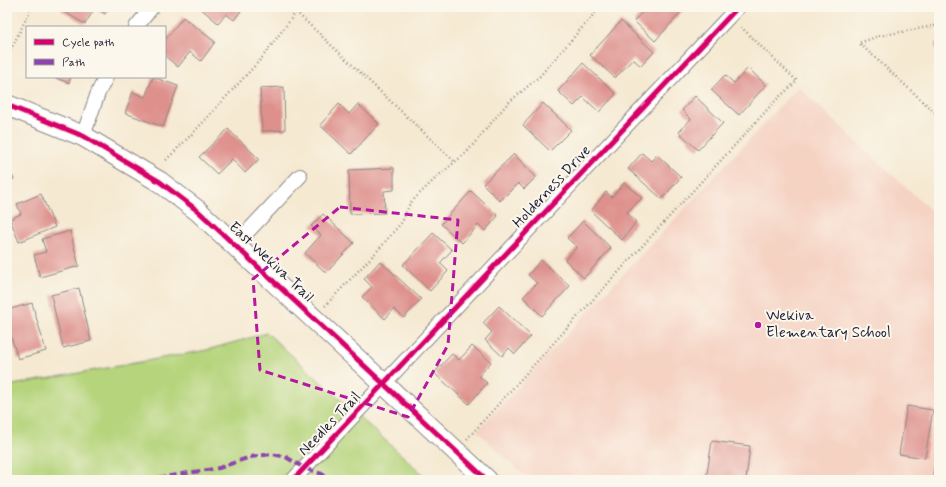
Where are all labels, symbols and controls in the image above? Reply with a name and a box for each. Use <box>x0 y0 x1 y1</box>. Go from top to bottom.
legend <box>26 26 166 78</box>
text: Cycle path <box>62 35 114 51</box>
text: Path <box>62 55 85 71</box>
street label: Holderness Drive <box>508 141 596 233</box>
street label: East Wekiva Trail <box>224 217 318 307</box>
place label: Wekiva Elementary School <box>766 306 891 343</box>
marker: Wekiva Elementary School <box>753 320 763 330</box>
street label: Needles Trail <box>294 388 366 460</box>

